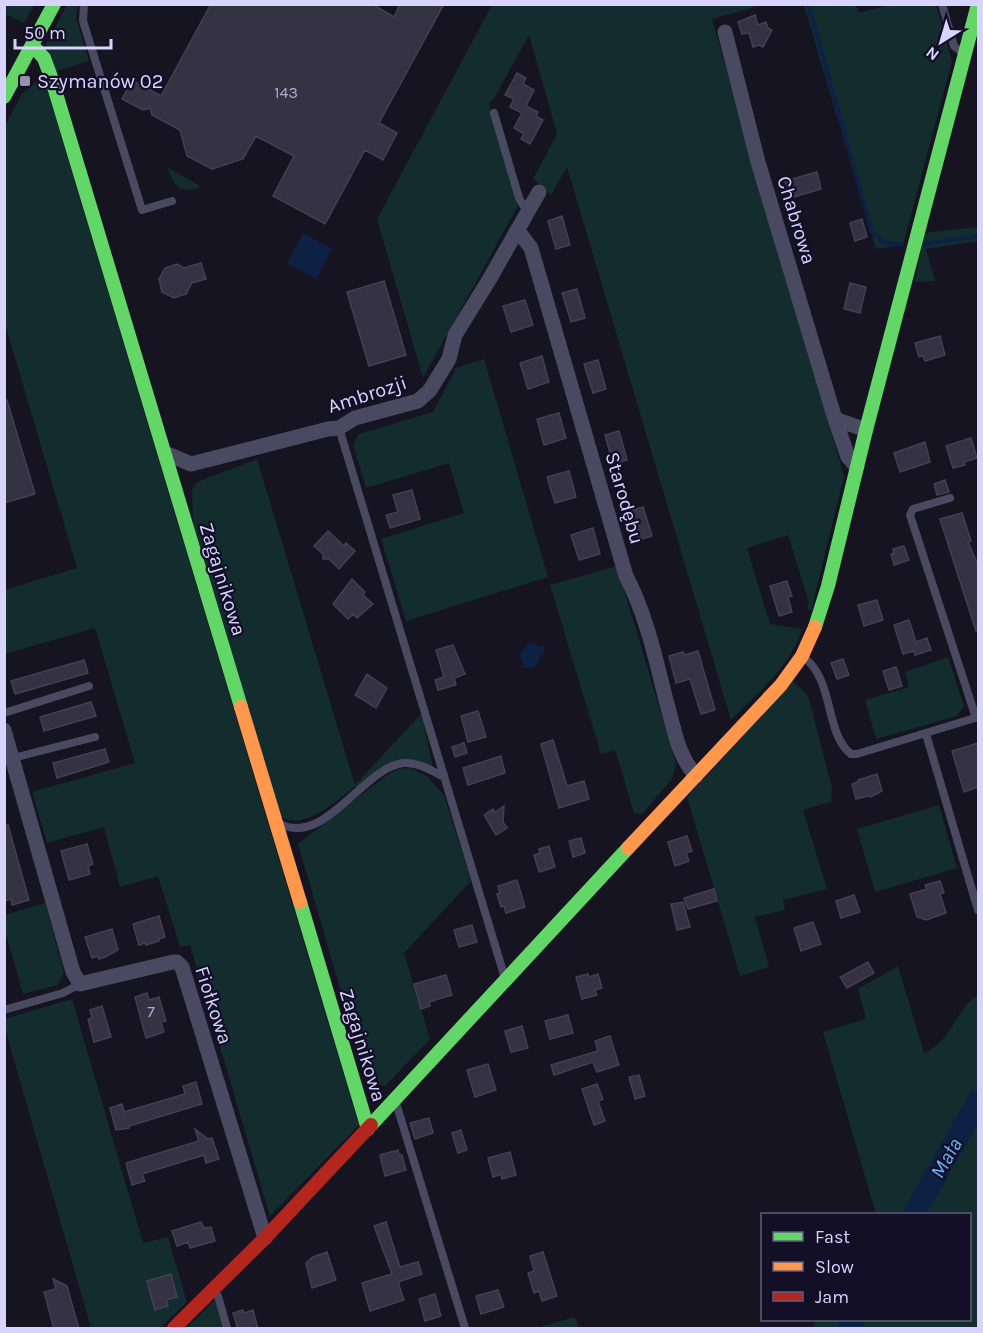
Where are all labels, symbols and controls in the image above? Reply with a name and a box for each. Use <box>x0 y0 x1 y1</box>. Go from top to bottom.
scale bar <box>15 12 111 50</box>
north arrow <box>911 12 971 72</box>
text: 50 m <box>24 22 66 44</box>
text: N <box>922 43 943 65</box>
place label: Szymanów 02 <box>37 70 163 93</box>
marker: Szymanów 02 <box>18 74 32 88</box>
house number: 143 <box>274 83 298 102</box>
street label: Chabrowa <box>772 173 821 267</box>
street label: Ambrozji <box>325 371 410 418</box>
street label: Starodębu <box>600 449 649 547</box>
street label: Zagajnikowa <box>194 520 251 639</box>
street label: Fiołkowa <box>190 963 237 1047</box>
street label: Zagajnikowa <box>334 986 391 1105</box>
house number: 7 <box>147 1002 155 1021</box>
water label: Mała <box>925 1134 967 1182</box>
legend <box>761 1213 971 1321</box>
text: Fast <box>815 1226 850 1248</box>
text: Slow <box>815 1256 854 1278</box>
text: Jam <box>815 1286 849 1308</box>

